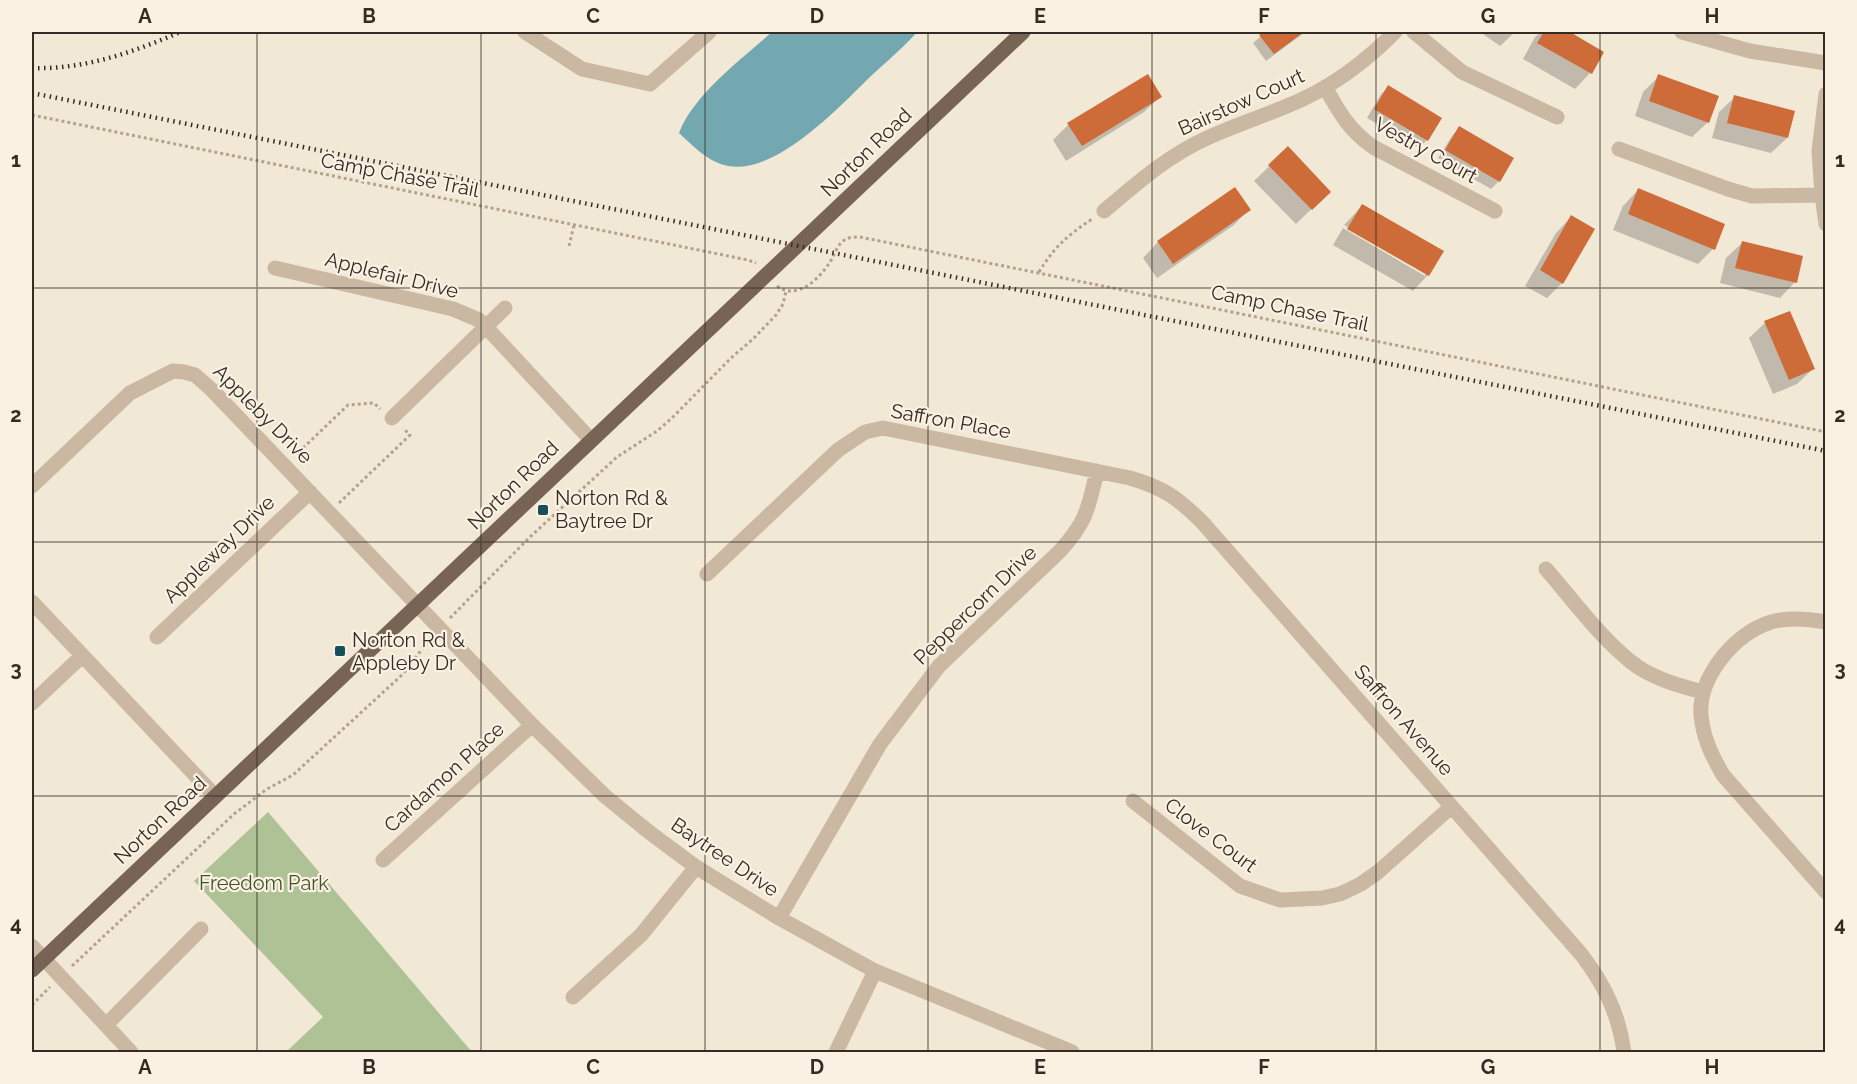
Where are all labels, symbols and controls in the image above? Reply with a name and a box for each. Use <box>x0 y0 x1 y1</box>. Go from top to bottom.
text: A <box>138 4 152 28</box>
text: B <box>362 4 376 28</box>
text: C <box>586 4 600 28</box>
text: D <box>810 4 824 28</box>
text: E <box>1034 4 1046 28</box>
text: F <box>1258 4 1270 28</box>
text: G <box>1481 4 1495 28</box>
text: H <box>1705 4 1719 28</box>
street label: Bairstow Court <box>1174 63 1308 140</box>
street label: Norton Road <box>815 103 917 201</box>
street label: Vestry Court <box>1370 112 1482 188</box>
text: 1 <box>11 148 21 172</box>
street label: Camp Chase Trail <box>319 148 482 202</box>
text: 1 <box>1835 148 1845 172</box>
street label: Applefair Drive <box>323 247 461 303</box>
street label: Camp Chase Trail <box>1209 280 1372 337</box>
street label: Appleby Drive <box>208 359 318 469</box>
street label: Saffron Place <box>889 399 1013 443</box>
text: 2 <box>10 403 22 427</box>
text: 2 <box>1834 403 1846 427</box>
street label: Norton Road <box>462 436 564 534</box>
place label: Norton Rd & Baytree Dr <box>555 486 669 533</box>
street label: Appleway Drive <box>159 490 280 608</box>
marker: Norton Rd & Baytree Dr <box>536 503 550 517</box>
street label: Peppercorn Drive <box>909 540 1042 670</box>
place label: Norton Rd & Appleby Dr <box>352 628 466 675</box>
marker: Norton Rd & Appleby Dr <box>333 644 347 658</box>
text: 3 <box>10 657 22 681</box>
text: 3 <box>1834 657 1846 681</box>
street label: Saffron Avenue <box>1349 659 1459 781</box>
street label: Cardamon Place <box>379 717 509 837</box>
street label: Norton Road <box>109 771 211 869</box>
street label: Clove Court <box>1160 793 1262 878</box>
street label: Baytree Drive <box>667 812 784 902</box>
park label: Freedom Park <box>199 871 329 895</box>
text: 4 <box>10 912 22 936</box>
text: 4 <box>1834 912 1846 936</box>
text: A <box>138 1055 152 1079</box>
text: B <box>362 1055 376 1079</box>
text: C <box>586 1055 600 1079</box>
text: D <box>810 1055 824 1079</box>
text: E <box>1034 1055 1046 1079</box>
text: F <box>1258 1055 1270 1079</box>
text: G <box>1481 1055 1495 1079</box>
text: H <box>1705 1055 1719 1079</box>

